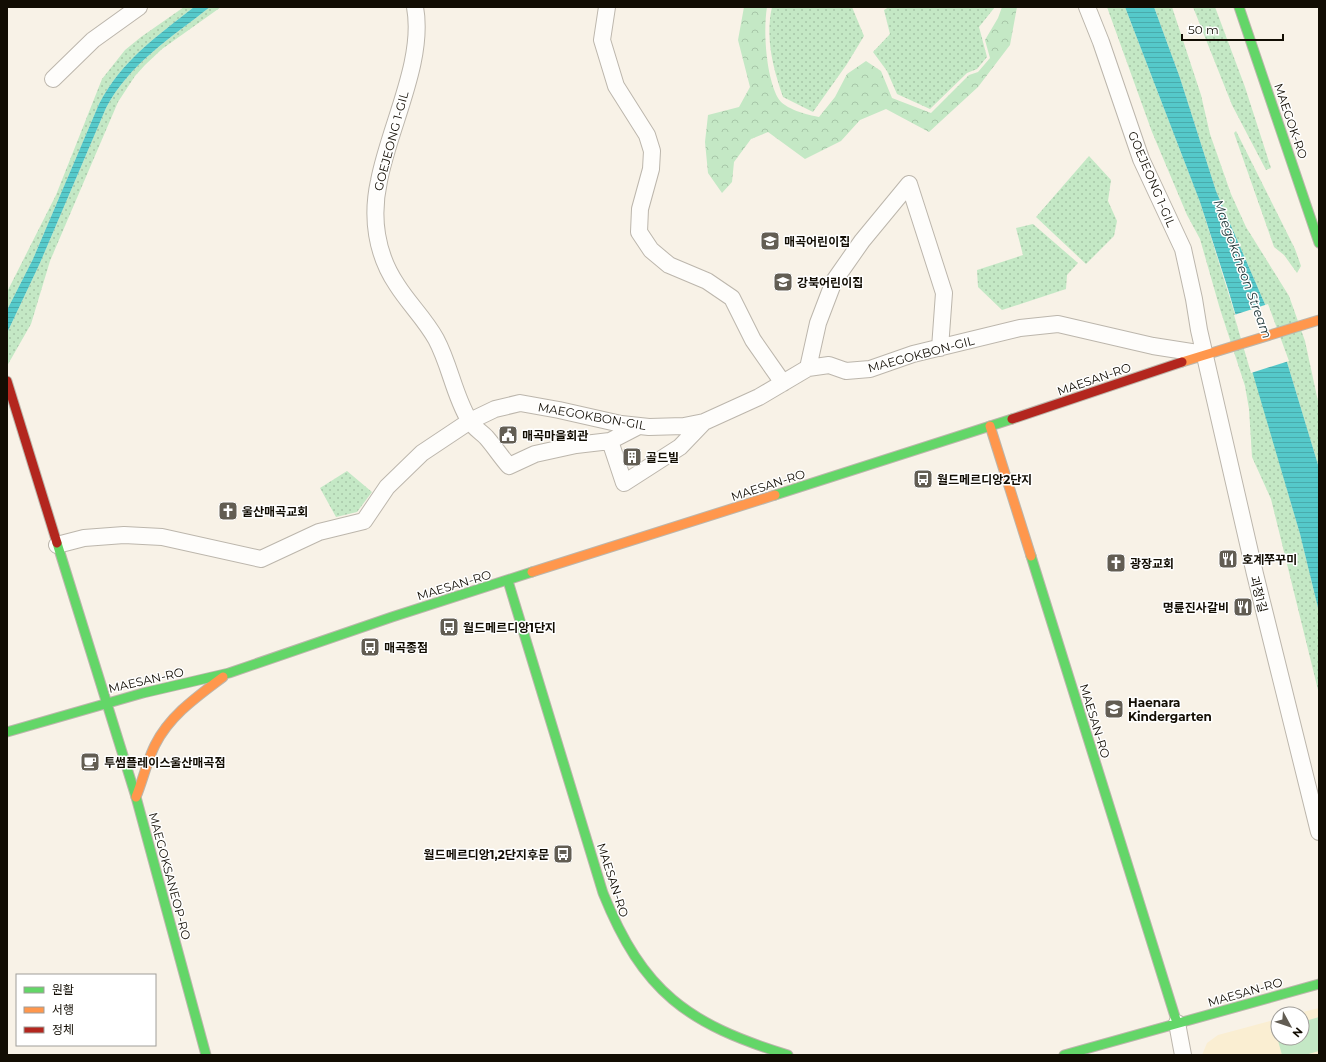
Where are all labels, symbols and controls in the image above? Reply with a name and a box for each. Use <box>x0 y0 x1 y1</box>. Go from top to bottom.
scale bar <box>1182 16 1283 42</box>
text: 50 m <box>1188 22 1219 37</box>
street label: MAEGOK-RO <box>1271 81 1311 161</box>
street label: GOEJEONG 1-GIL <box>370 90 412 192</box>
street label: GOEJEONG 1-GIL <box>1125 129 1179 229</box>
water label: Maegokcheon Stream <box>1210 197 1276 341</box>
school or university icon: 매곡어린이집 <box>759 230 781 252</box>
place label: 매곡어린이집 <box>784 234 850 249</box>
school or university icon: 강북어린이집 <box>772 271 794 293</box>
place label: 강북어린이집 <box>797 275 863 290</box>
street label: MAEGOKBON-GIL <box>866 333 976 375</box>
street label: MAESAN-RO <box>1055 359 1133 399</box>
street label: MAEGOKBON-GIL <box>537 399 647 433</box>
public building icon: 매곡마을회관 <box>497 424 519 446</box>
place label: 매곡마을회관 <box>522 428 588 443</box>
building icon: 골드빌 <box>621 446 643 468</box>
place label: 골드빌 <box>646 450 679 465</box>
street label: MAESAN-RO <box>729 466 807 504</box>
bus stop icon: 월드메르디앙2단지 <box>912 468 934 490</box>
place label: 월드메르디앙2단지 <box>937 472 1032 487</box>
church icon: 울산매곡교회 <box>217 500 239 522</box>
place label: 울산매곡교회 <box>242 504 308 519</box>
restaurant icon: 호계쭈꾸미 <box>1217 548 1239 570</box>
church icon: 광장교회 <box>1105 552 1127 574</box>
place label: 호계쭈꾸미 <box>1242 552 1297 567</box>
place label: 광장교회 <box>1130 556 1174 571</box>
street label: MAESAN-RO <box>415 567 493 603</box>
street label: 괴정1길 <box>1247 574 1271 614</box>
restaurant icon: 명륜진사갈비 <box>1232 596 1254 618</box>
place label: 명륜진사갈비 <box>1163 600 1229 615</box>
bus stop icon: 월드메르디앙1단지 <box>438 616 460 638</box>
place label: 월드메르디앙1단지 <box>463 620 556 635</box>
bus stop icon: 매곡종점 <box>359 636 381 658</box>
place label: 매곡종점 <box>384 640 428 655</box>
street label: MAESAN-RO <box>107 664 185 696</box>
street label: MAESAN-RO <box>1077 682 1113 760</box>
place label: Haenara Kindergarten <box>1128 695 1212 724</box>
school or university icon: Haenara Kindergarten <box>1103 698 1125 720</box>
cafe icon: 투썸플레이스울산매곡점 <box>79 751 101 773</box>
place label: 투썸플레이스울산매곡점 <box>104 755 225 770</box>
street label: MAEGOKSANEOP-RO <box>146 811 194 941</box>
street label: MAESAN-RO <box>594 841 632 919</box>
bus stop icon: 월드메르디앙1,2단지후문 <box>552 843 574 865</box>
place label: 월드메르디앙1,2단지후문 <box>424 847 549 862</box>
legend <box>16 974 156 1046</box>
street label: MAESAN-RO <box>1206 974 1284 1010</box>
text: 원활 <box>52 982 74 997</box>
text: 서행 <box>52 1002 74 1017</box>
north arrow <box>1270 1006 1310 1046</box>
text: 정체 <box>52 1022 74 1037</box>
text: N <box>1289 1025 1306 1040</box>

